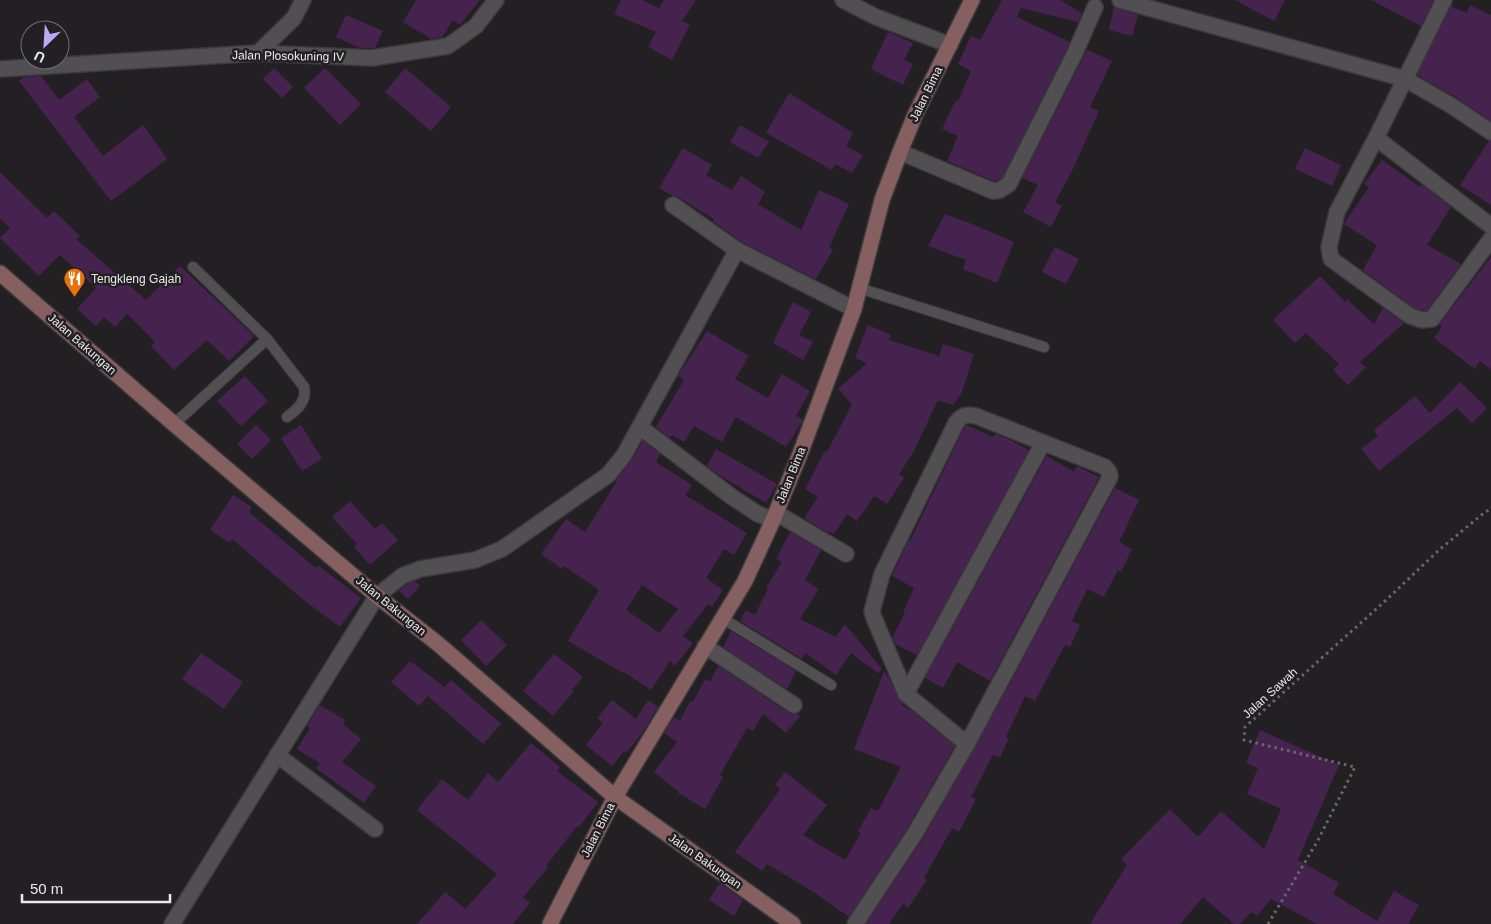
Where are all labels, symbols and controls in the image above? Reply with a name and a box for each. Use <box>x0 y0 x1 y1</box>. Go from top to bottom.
north arrow <box>20 20 70 70</box>
text: U <box>32 47 47 66</box>
street label: Jalan Plosokuning IV <box>232 48 344 64</box>
street label: Jalan Bima <box>907 64 945 124</box>
restaurant icon: Tengkleng Gajah <box>63 267 87 298</box>
place label: Tengkleng Gajah <box>91 272 181 286</box>
street label: Jalan Bakungan <box>45 310 119 378</box>
street label: Jalan Bima <box>773 445 809 505</box>
street label: Jalan Bakungan <box>353 573 429 639</box>
street label: Jalan Sawah <box>1240 665 1300 721</box>
street label: Jalan Bima <box>578 800 618 860</box>
street label: Jalan Bakungan <box>666 831 744 891</box>
scale bar <box>22 872 170 904</box>
text: 50 m <box>30 880 63 897</box>

